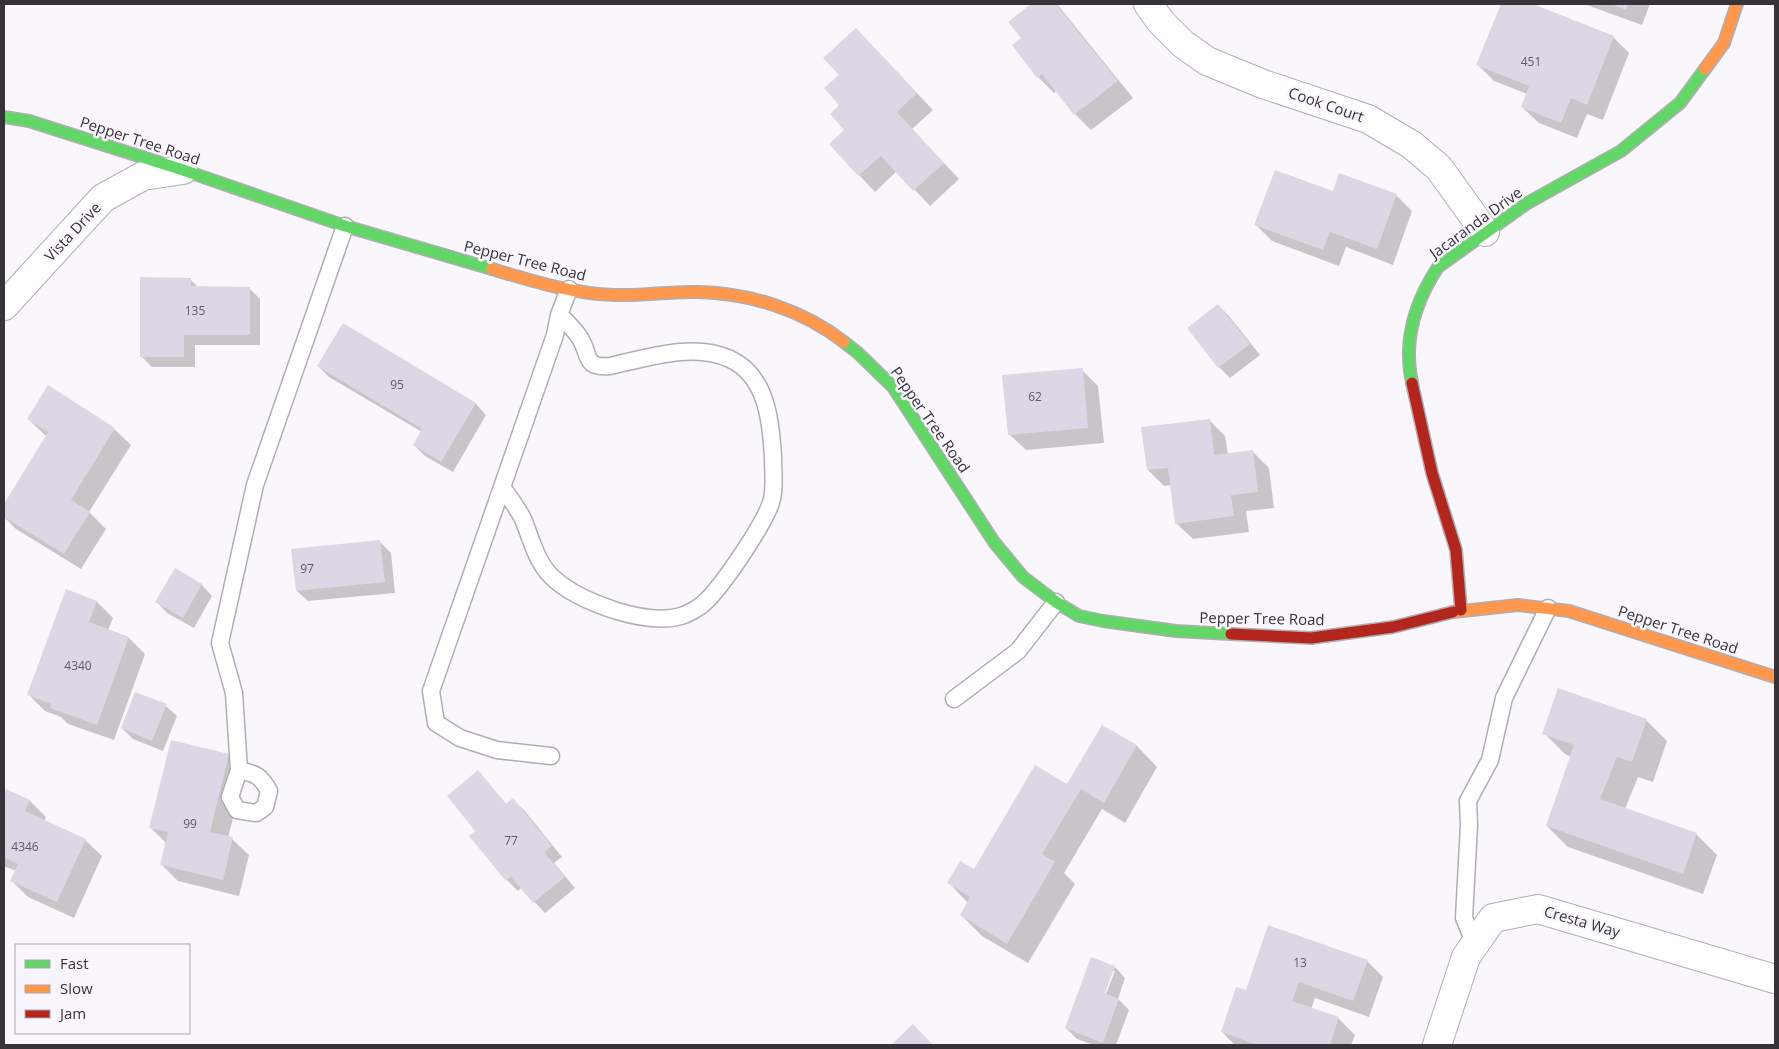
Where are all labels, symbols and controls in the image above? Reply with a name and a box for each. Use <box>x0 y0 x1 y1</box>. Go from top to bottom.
house number: 451 <box>1521 53 1541 70</box>
street label: Cook Court <box>1286 82 1367 126</box>
street label: Pepper Tree Road <box>78 111 203 169</box>
street label: Jacaranda Drive <box>1424 182 1526 264</box>
street label: Vista Drive <box>40 197 105 265</box>
street label: Pepper Tree Road <box>462 235 588 285</box>
house number: 135 <box>185 302 205 319</box>
street label: Pepper Tree Road <box>887 362 975 476</box>
house number: 95 <box>390 376 404 393</box>
house number: 62 <box>1028 388 1042 405</box>
house number: 97 <box>300 560 314 577</box>
street label: Pepper Tree Road <box>1616 600 1741 658</box>
street label: Pepper Tree Road <box>1199 607 1325 629</box>
house number: 4340 <box>64 657 92 674</box>
house number: 99 <box>183 815 197 832</box>
house number: 77 <box>504 832 518 849</box>
house number: 4346 <box>11 838 39 855</box>
street label: Cresta Way <box>1542 901 1623 942</box>
legend <box>15 944 190 1034</box>
text: Fast <box>60 953 89 973</box>
house number: 13 <box>1293 954 1307 971</box>
text: Slow <box>60 978 93 998</box>
text: Jam <box>58 1003 86 1023</box>

